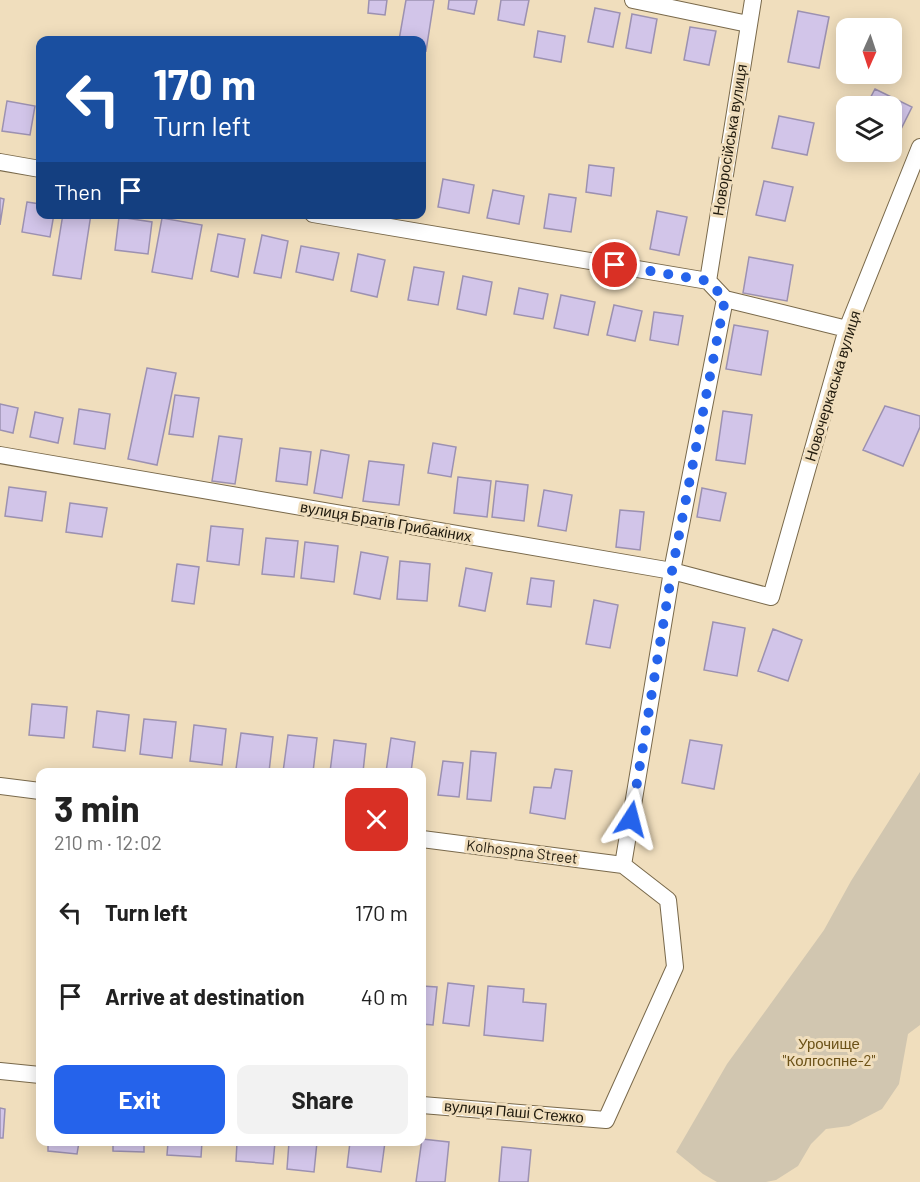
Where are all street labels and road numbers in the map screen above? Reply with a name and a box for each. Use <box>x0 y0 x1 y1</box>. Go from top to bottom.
street label: Новоросійська вулиця <box>708 63 750 217</box>
street label: Новочеркаська вулиця <box>800 308 864 463</box>
street label: вулиця Братів Грибакіних <box>299 497 474 545</box>
street label: Kolhospna Street <box>465 835 579 867</box>
street label: вулиця Паші Стежко <box>444 1096 585 1126</box>

